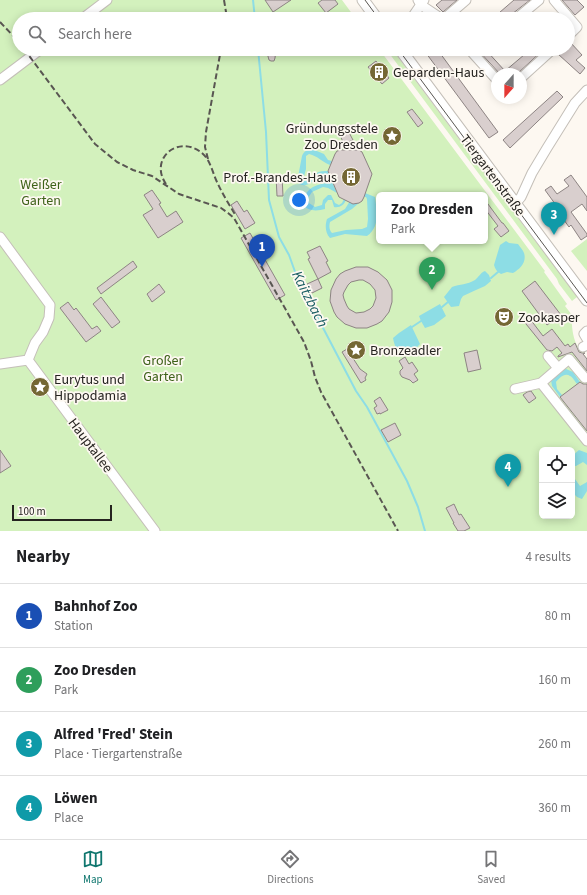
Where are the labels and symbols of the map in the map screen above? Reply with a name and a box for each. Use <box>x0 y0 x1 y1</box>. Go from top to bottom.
building icon: Geparden-Haus <box>368 61 390 83</box>
place label: Geparden-Haus <box>393 63 484 83</box>
north arrow <box>491 68 527 104</box>
place label: Gründungsstele Zoo Dresden <box>286 119 378 155</box>
place icon: Gründungsstele Zoo Dresden <box>381 125 403 147</box>
street label: Tiergartenstraße <box>455 131 530 221</box>
building icon: Prof.-Brandes-Haus <box>340 166 362 188</box>
place label: Prof.-Brandes-Haus <box>223 168 337 188</box>
park label: Weißer Garten <box>20 175 62 211</box>
your location <box>289 190 309 210</box>
pin: 3 <box>541 202 567 235</box>
pin: 1 <box>249 234 275 267</box>
pin: 2 <box>419 257 445 290</box>
water label: Kaitzbach <box>286 267 333 331</box>
theatre icon: Zookasper <box>493 306 515 328</box>
place label: Zookasper <box>518 308 580 328</box>
place icon: Bronzeadler <box>345 339 367 361</box>
place label: Bronzeadler <box>370 341 441 361</box>
park label: Großer Garten <box>143 351 184 387</box>
place label: Eurytus und Hippodamia <box>54 370 127 406</box>
place icon: Eurytus und Hippodamia <box>29 376 51 398</box>
street label: Hauptallee <box>63 414 117 477</box>
pin: 4 <box>495 454 521 487</box>
scale bar <box>12 503 112 522</box>

